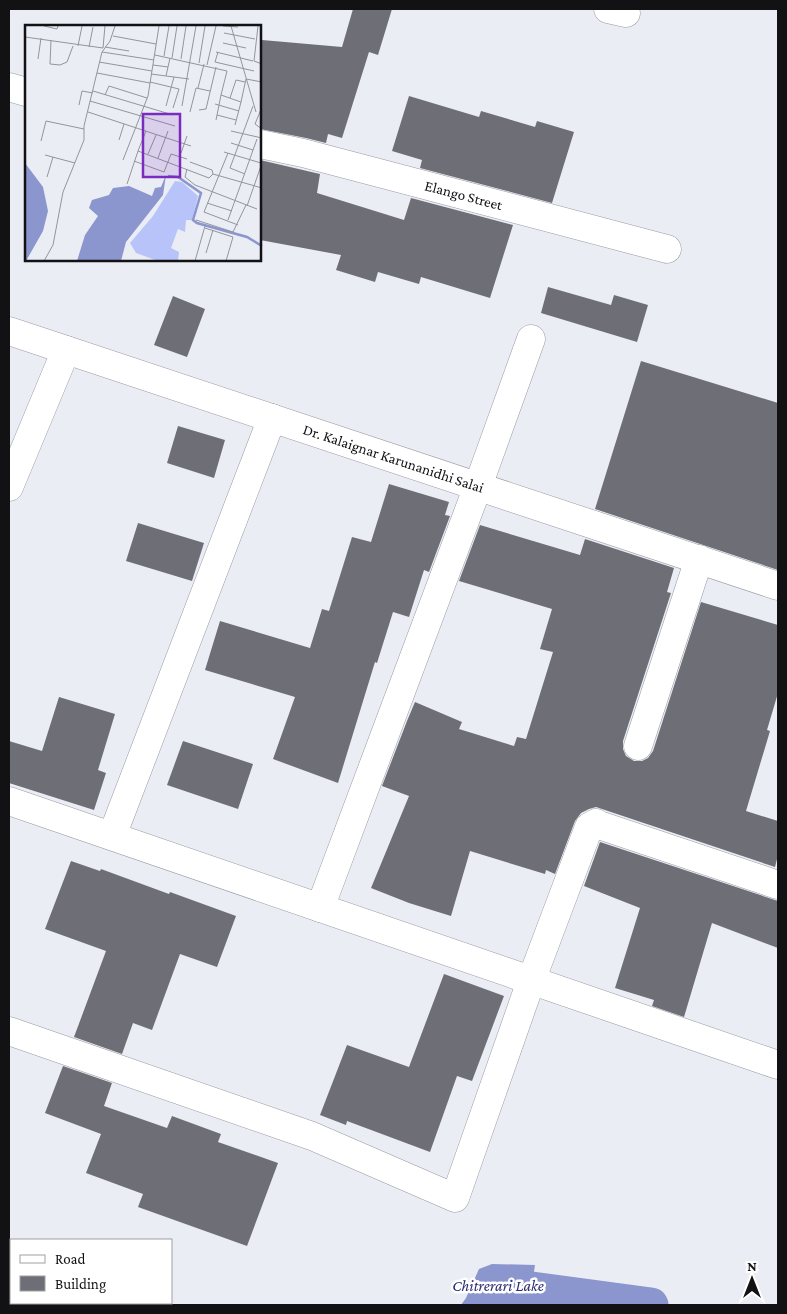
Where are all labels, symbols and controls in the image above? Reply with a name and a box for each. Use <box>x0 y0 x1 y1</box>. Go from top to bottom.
inset map <box>25 25 261 261</box>
street label: Elango Street <box>423 177 505 214</box>
street label: Dr. Kalaignar Karunanidhi Salai <box>301 421 486 496</box>
legend <box>10 1239 172 1304</box>
text: Road <box>55 1251 86 1267</box>
north arrow <box>727 1254 777 1304</box>
text: N <box>747 1258 757 1274</box>
text: Building <box>55 1276 106 1293</box>
water label: Chitrerari Lake <box>452 1277 544 1294</box>

